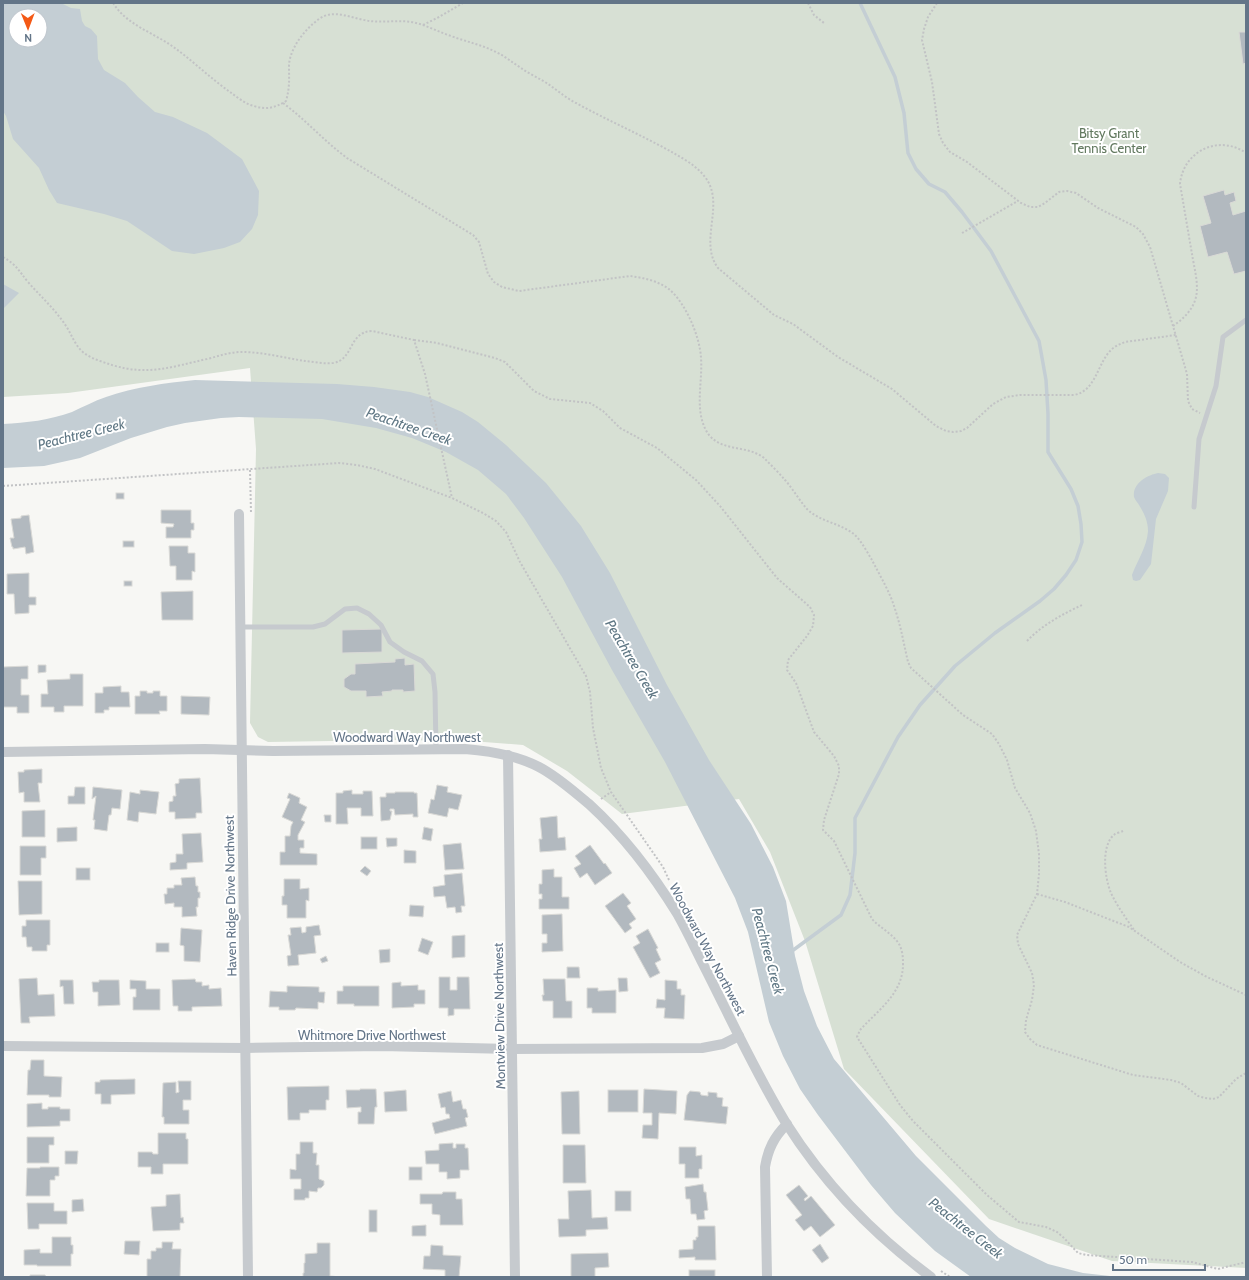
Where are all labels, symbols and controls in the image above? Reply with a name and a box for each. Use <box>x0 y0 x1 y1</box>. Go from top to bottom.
north arrow <box>8 8 48 48</box>
text: N <box>24 31 32 45</box>
park label: Bitsy Grant Tennis Center <box>1072 125 1147 156</box>
water label: Peachtree Creek <box>364 403 455 449</box>
water label: Peachtree Creek <box>36 414 127 454</box>
water label: Peachtree Creek <box>601 616 663 703</box>
street label: Woodward Way Northwest <box>333 729 481 745</box>
street label: Haven Ridge Drive Northwest <box>221 815 239 977</box>
street label: Woodward Way Northwest <box>666 880 750 1018</box>
water label: Peachtree Creek <box>748 906 788 997</box>
street label: Montview Drive Northwest <box>490 942 508 1089</box>
street label: Whitmore Drive Northwest <box>298 1027 447 1043</box>
water label: Peachtree Creek <box>925 1193 1007 1263</box>
scale bar <box>1113 1246 1205 1272</box>
text: 50 m <box>1119 1252 1147 1267</box>

